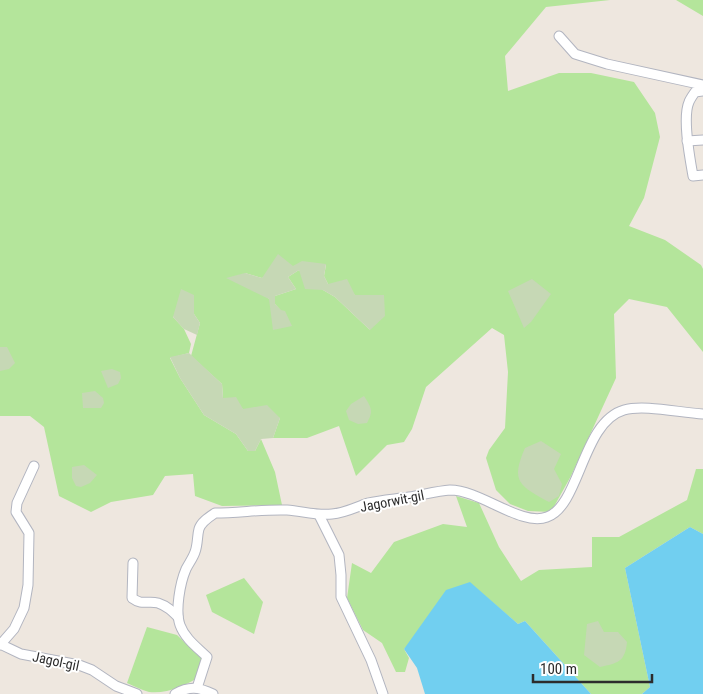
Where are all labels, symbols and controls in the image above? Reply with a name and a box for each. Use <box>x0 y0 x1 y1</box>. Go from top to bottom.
street label: Jagorwit-gil <box>359 487 425 515</box>
street label: Jagol-gil <box>31 648 81 674</box>
scale bar <box>533 652 652 684</box>
text: 100 m <box>540 660 577 678</box>

